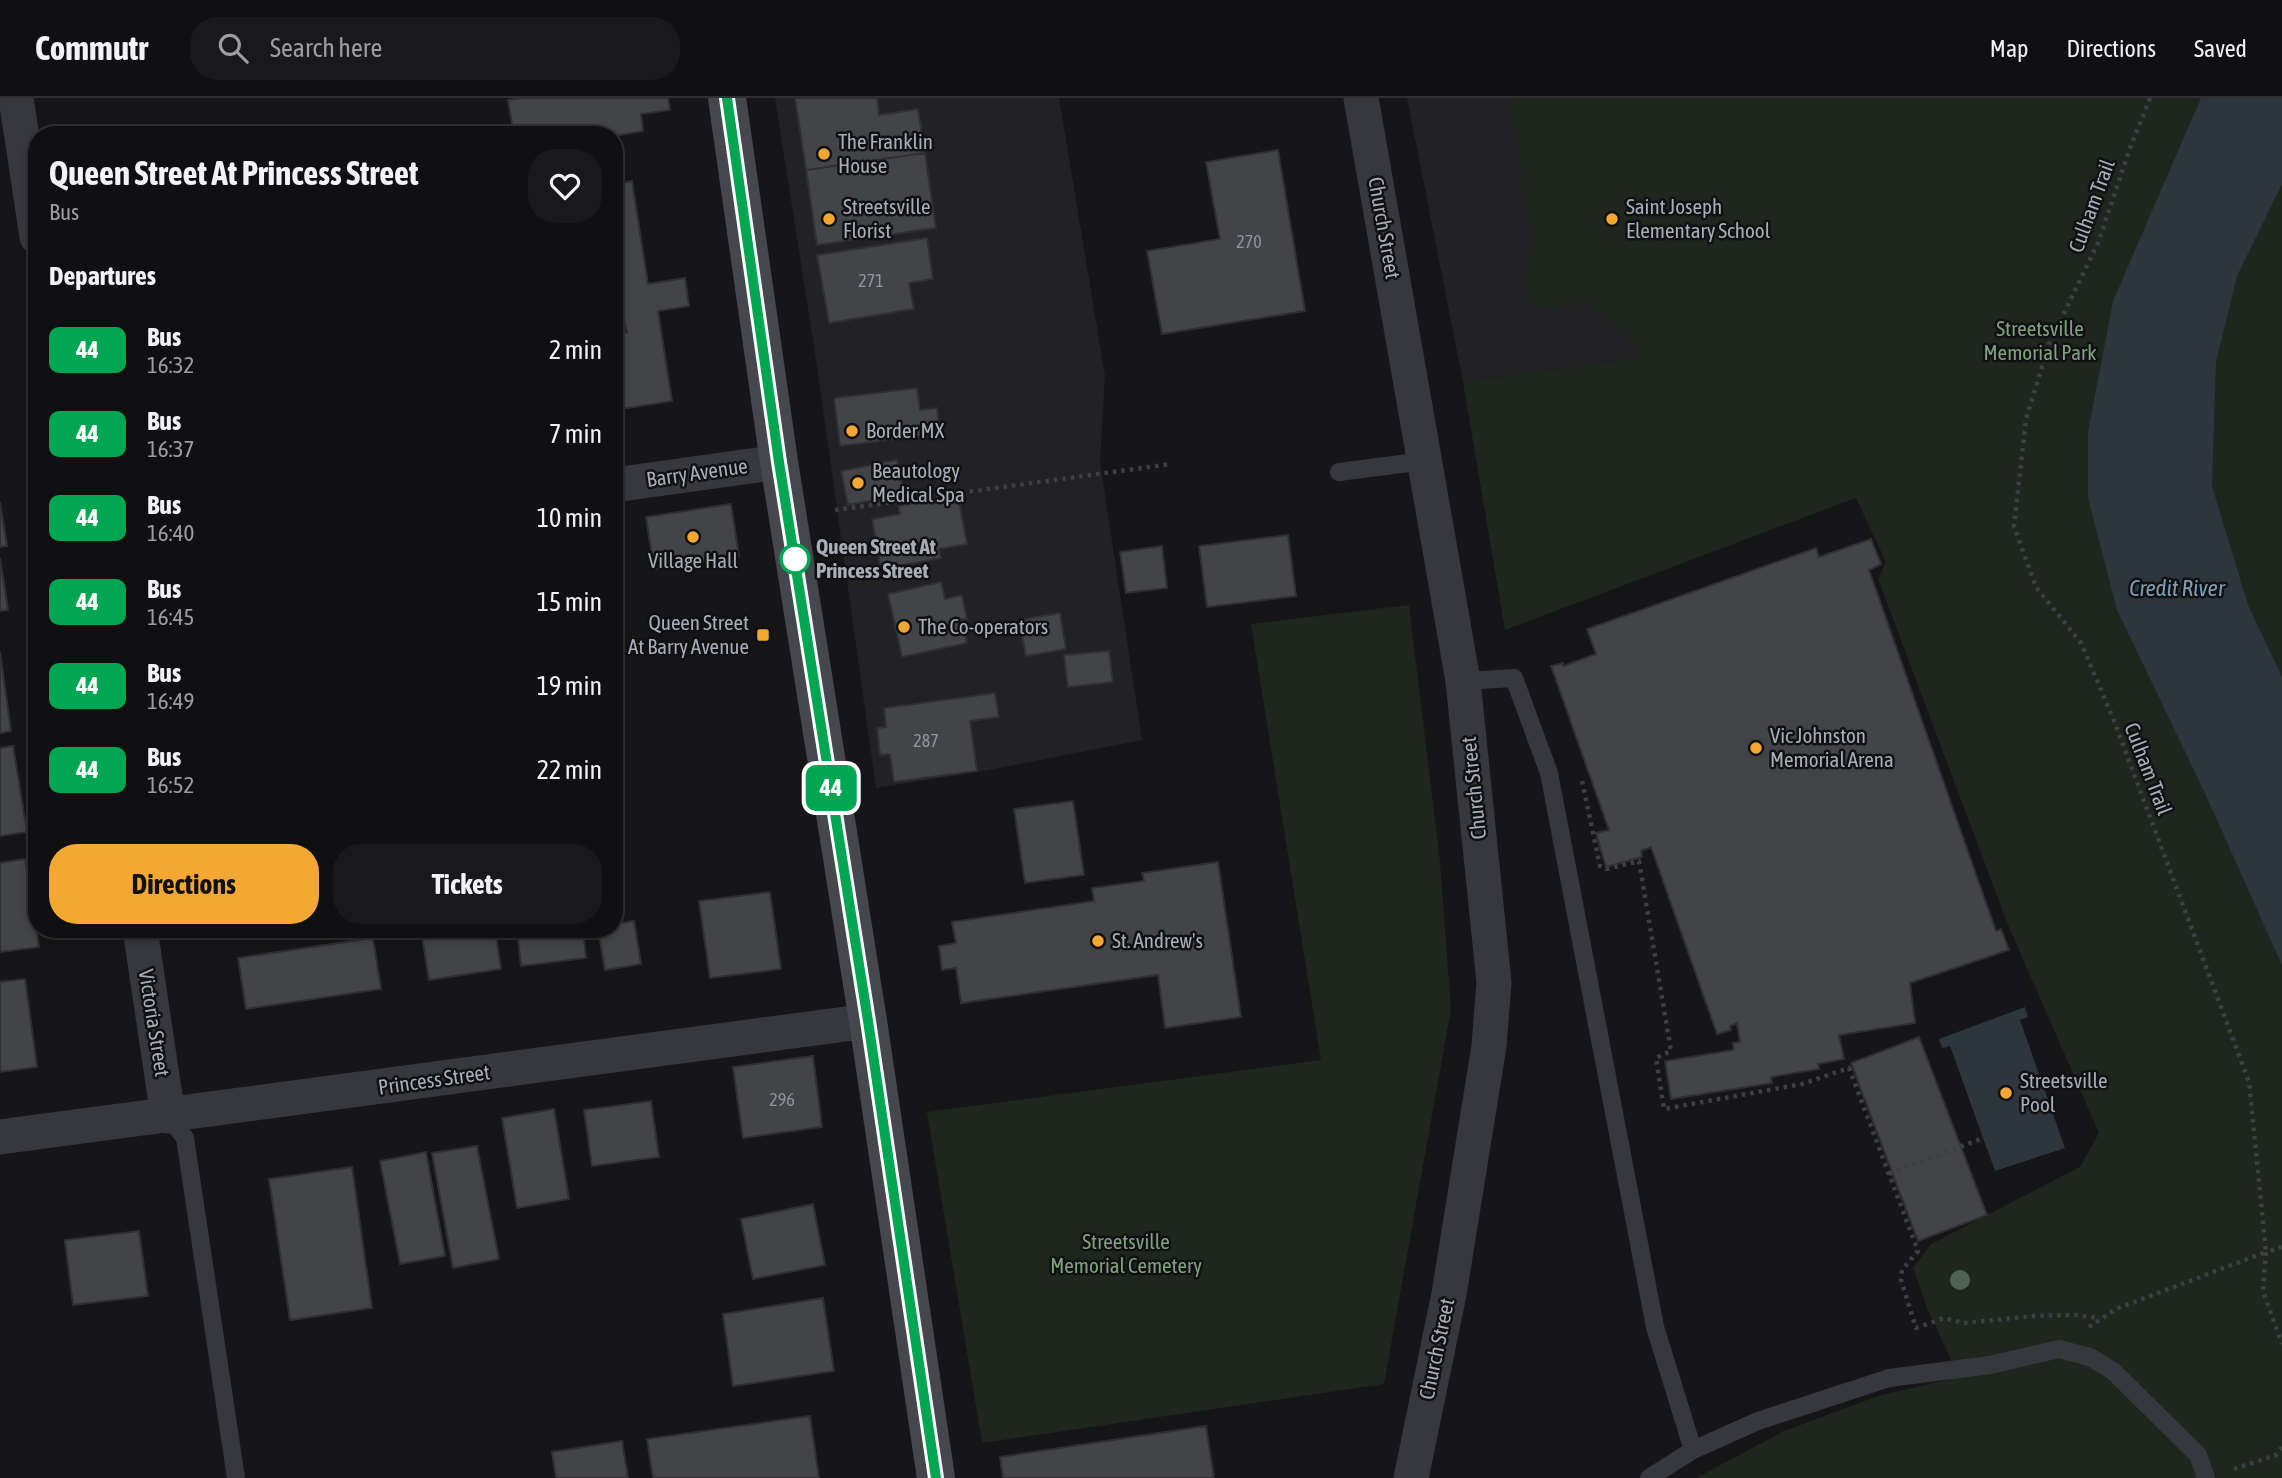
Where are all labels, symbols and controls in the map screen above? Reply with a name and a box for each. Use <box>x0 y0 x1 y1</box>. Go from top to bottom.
search box <box>190 17 680 80</box>
text: Commutr <box>35 29 148 67</box>
icon: search <box>214 29 252 67</box>
text: Search here <box>270 33 382 63</box>
text: Map <box>1990 35 2028 62</box>
text: Directions <box>2066 35 2156 62</box>
text: Saved <box>2194 35 2247 62</box>
place label: The Franklin House <box>838 129 933 177</box>
marker: The Franklin House <box>816 146 832 162</box>
button: heart <box>528 149 602 223</box>
text: Queen Street At Princess Street <box>49 154 419 192</box>
street label: Culham Trail <box>2063 156 2119 255</box>
street label: Church Street <box>1364 175 1406 281</box>
place label: Streetsville Florist <box>843 194 930 242</box>
place label: Saint Joseph Elementary School <box>1626 194 1771 242</box>
text: Bus <box>49 199 79 225</box>
marker: Streetsville Florist <box>821 211 837 227</box>
marker: Saint Joseph Elementary School <box>1604 211 1620 227</box>
house number: 270 <box>1236 231 1262 252</box>
text: Departures <box>49 261 156 291</box>
house number: 271 <box>858 270 884 291</box>
park label: Streetsville Memorial Park <box>1984 316 2096 364</box>
text: Bus <box>147 322 181 352</box>
text: 2 min <box>549 335 602 365</box>
text: 44 <box>76 336 99 363</box>
text: 16:32 <box>147 352 194 378</box>
text: Bus <box>147 406 181 436</box>
place label: Border MX <box>866 418 945 442</box>
text: 7 min <box>549 419 602 449</box>
text: 44 <box>76 420 99 447</box>
marker: Border MX <box>844 423 860 439</box>
text: 16:37 <box>147 436 194 462</box>
street label: Barry Avenue <box>645 453 749 491</box>
place label: Beautology Medical Spa <box>872 458 965 506</box>
marker: Beautology Medical Spa <box>850 475 866 491</box>
text: Bus <box>147 490 181 520</box>
text: 10 min <box>537 503 602 533</box>
text: 44 <box>76 504 99 531</box>
text: 16:40 <box>147 520 194 546</box>
marker: Village Hall <box>685 529 701 545</box>
place label: Queen Street At Princess Street <box>816 534 936 582</box>
marker: Queen Street At Princess Street <box>780 544 810 574</box>
place label: Village Hall <box>648 548 738 572</box>
text: Bus <box>147 574 181 604</box>
water label: Credit River <box>2129 575 2226 601</box>
text: 15 min <box>537 587 602 617</box>
text: 44 <box>76 588 99 615</box>
text: 16:45 <box>147 604 194 630</box>
place label: Queen Street At Barry Avenue <box>628 610 749 658</box>
place label: The Co-operators <box>918 614 1048 638</box>
marker: The Co-operators <box>896 619 912 635</box>
marker: Queen Street At Barry Avenue <box>755 627 771 643</box>
text: Bus <box>147 658 181 688</box>
text: 19 min <box>537 671 602 701</box>
text: 44 <box>76 672 99 699</box>
text: 16:49 <box>147 688 194 714</box>
street label: Culham Trail <box>2120 719 2178 819</box>
place label: Vic Johnston Memorial Arena <box>1770 723 1894 771</box>
house number: 287 <box>913 730 939 751</box>
street label: Church Street <box>1456 736 1490 841</box>
marker: Vic Johnston Memorial Arena <box>1748 740 1764 756</box>
text: Bus <box>147 742 181 772</box>
text: 22 min <box>537 755 602 785</box>
text: 44 <box>76 756 99 783</box>
line badge: 44 <box>800 765 862 811</box>
text: 16:52 <box>147 772 194 798</box>
text: 44 <box>820 774 842 801</box>
button: Directions <box>49 844 319 924</box>
button: Tickets <box>333 844 602 924</box>
place label: St. Andrew's <box>1112 928 1203 952</box>
marker: St. Andrew's <box>1090 933 1106 949</box>
street label: Victoria Street <box>135 967 175 1078</box>
street label: Princess Street <box>376 1059 491 1099</box>
place label: Streetsville Pool <box>2020 1068 2107 1116</box>
marker: Streetsville Pool <box>1998 1085 2014 1101</box>
house number: 296 <box>769 1089 795 1110</box>
park label: Streetsville Memorial Cemetery <box>1050 1229 1202 1277</box>
street label: Church Street <box>1414 1296 1458 1402</box>

